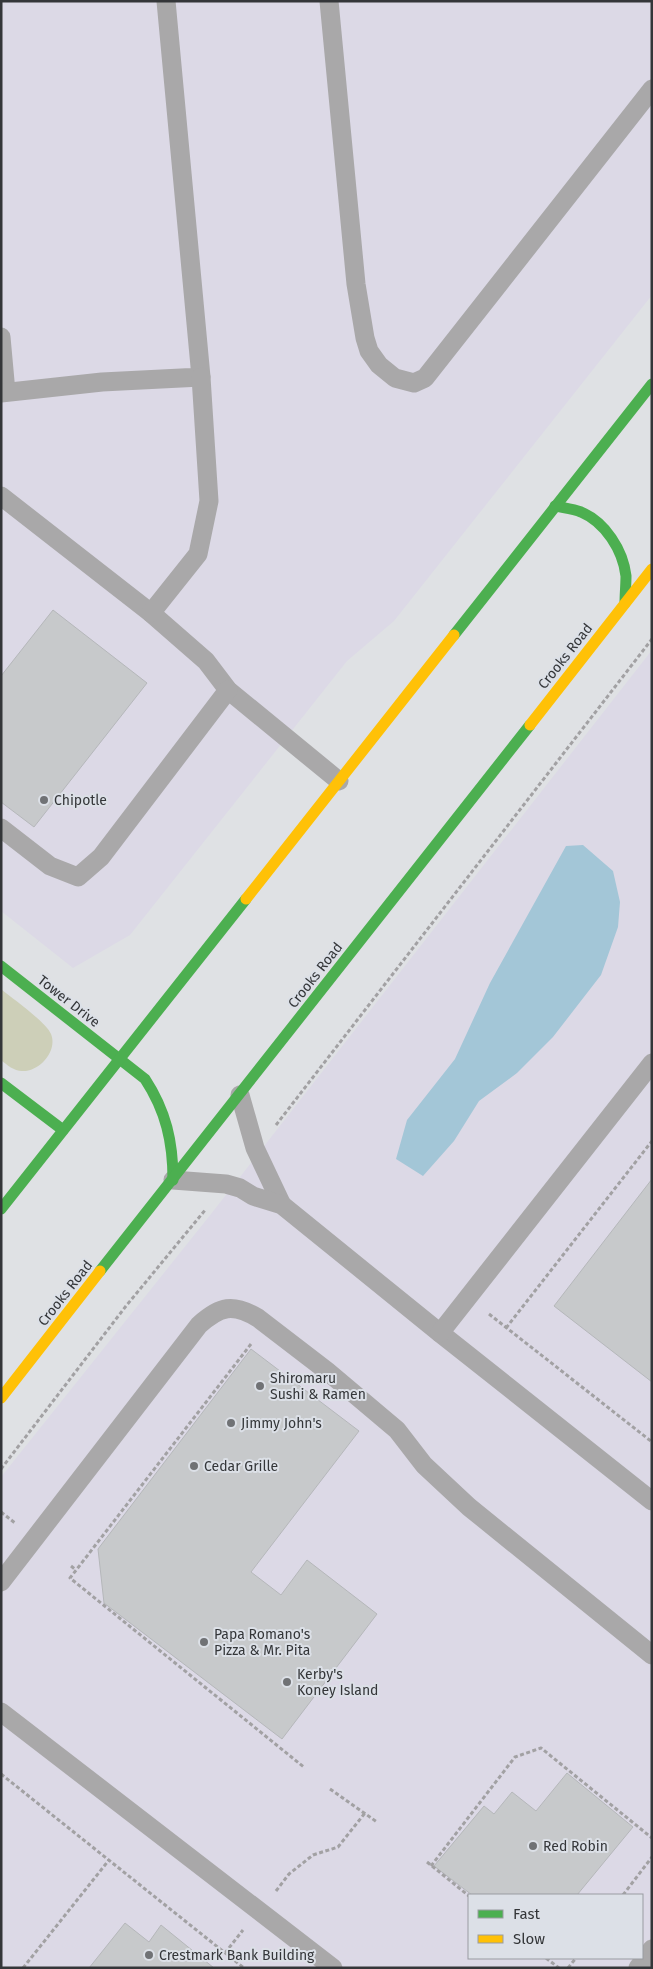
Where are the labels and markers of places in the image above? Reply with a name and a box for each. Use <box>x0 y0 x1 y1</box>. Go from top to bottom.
place label: Chipotle <box>54 792 107 809</box>
marker: Chipotle <box>38 794 50 806</box>
place label: Shiromaru Sushi & Ramen <box>270 1370 366 1403</box>
marker: Shiromaru Sushi & Ramen <box>254 1380 266 1392</box>
place label: Jimmy John's <box>241 1415 322 1432</box>
marker: Jimmy John's <box>225 1417 237 1429</box>
place label: Cedar Grille <box>204 1458 278 1475</box>
marker: Cedar Grille <box>188 1460 200 1472</box>
place label: Papa Romano's Pizza & Mr. Pita <box>214 1626 311 1659</box>
marker: Papa Romano's Pizza & Mr. Pita <box>198 1636 210 1648</box>
place label: Kerby's Koney Island <box>297 1666 379 1699</box>
marker: Kerby's Koney Island <box>281 1676 293 1688</box>
place label: Red Robin <box>543 1838 608 1855</box>
marker: Red Robin <box>527 1840 539 1852</box>
place label: Crestmark Bank Building <box>159 1947 315 1964</box>
marker: Crestmark Bank Building <box>143 1949 155 1961</box>

